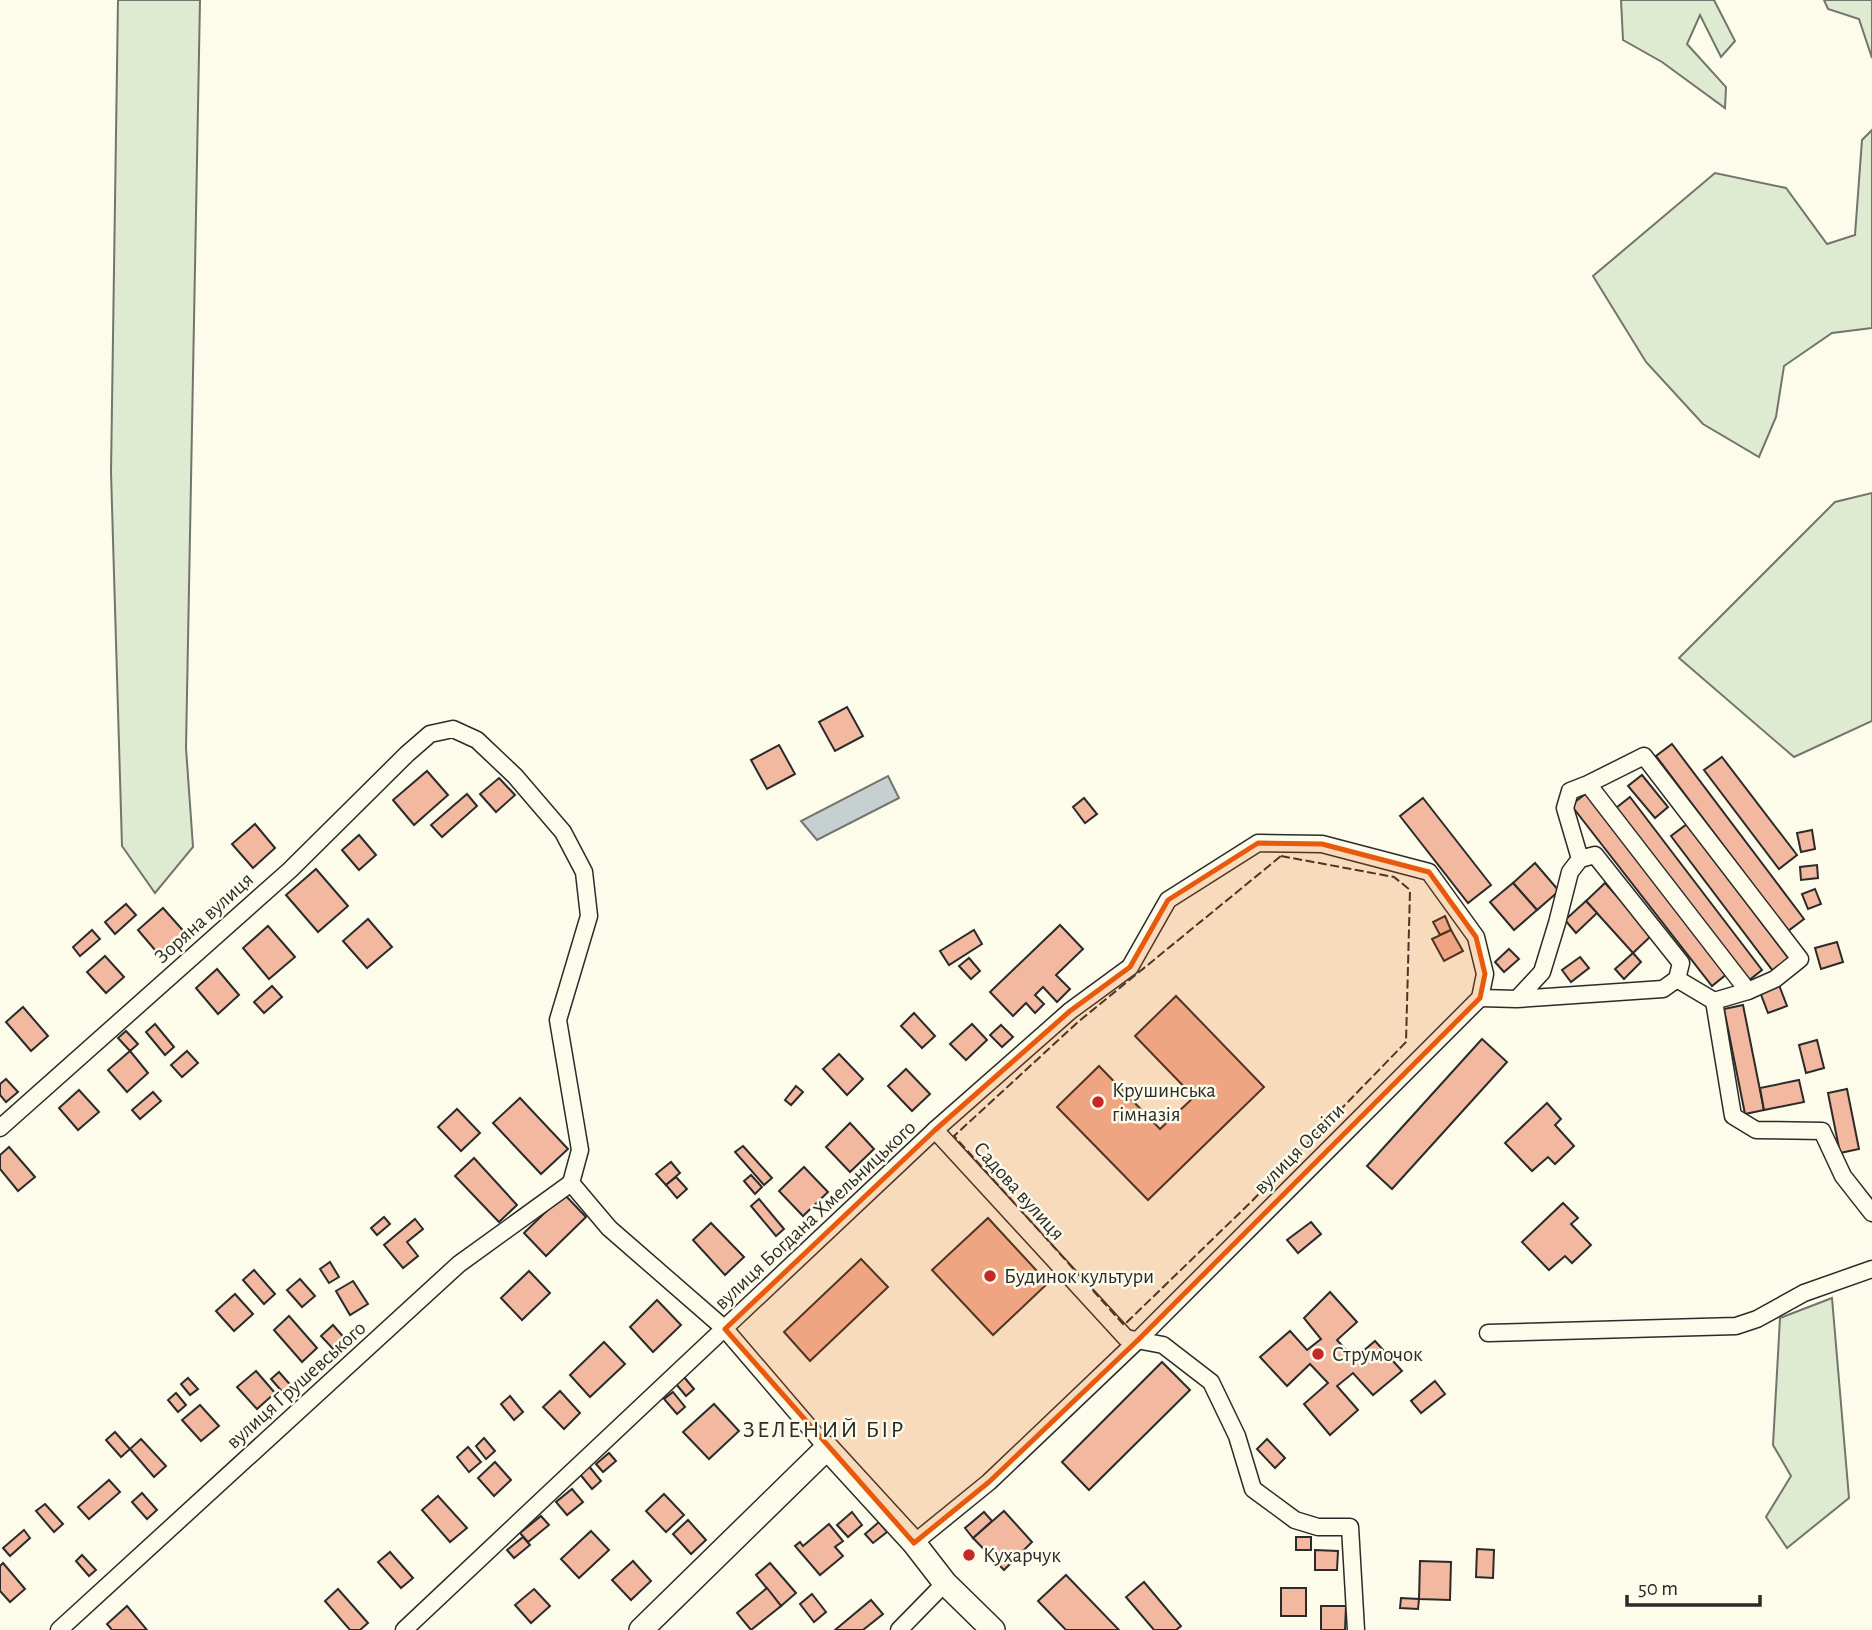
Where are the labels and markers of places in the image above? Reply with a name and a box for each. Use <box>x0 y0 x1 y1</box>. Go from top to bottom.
place label: Крушинська гімназія <box>1112 1080 1216 1125</box>
marker: Крушинська гімназія <box>1090 1094 1106 1110</box>
place label: Будинок культури <box>1004 1266 1154 1287</box>
marker: Будинок культури <box>982 1268 998 1284</box>
place label: Струмочок <box>1332 1344 1423 1365</box>
marker: Струмочок <box>1310 1346 1326 1362</box>
place label: Кухарчук <box>983 1545 1061 1566</box>
marker: Кухарчук <box>961 1547 977 1563</box>

